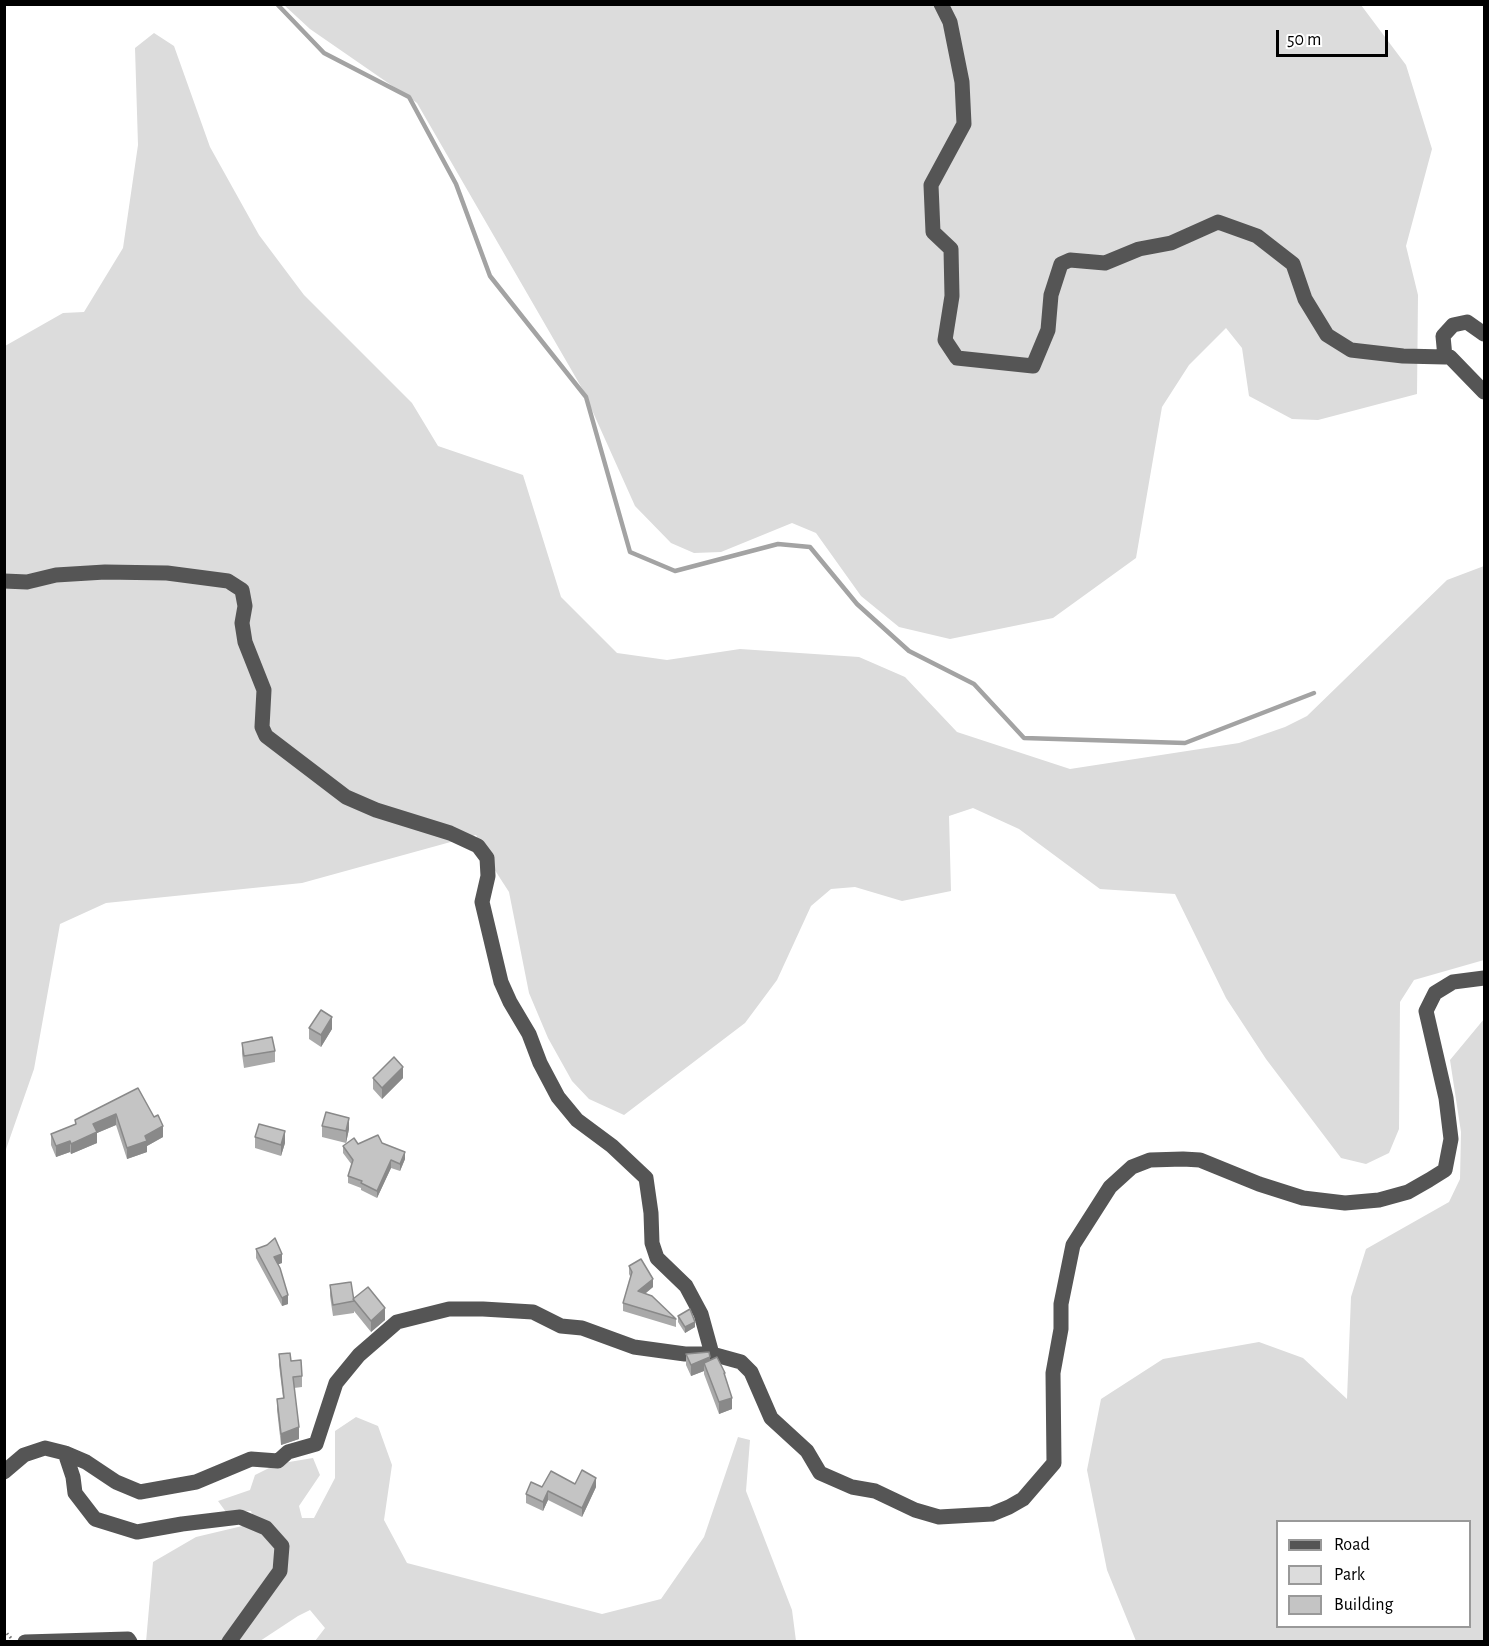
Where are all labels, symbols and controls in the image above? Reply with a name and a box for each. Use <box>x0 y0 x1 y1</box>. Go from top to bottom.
scale bar <box>1279 18 1392 56</box>
text: 50 m <box>1287 31 1321 49</box>
legend <box>1276 1520 1471 1628</box>
text: Road <box>1334 1536 1370 1554</box>
text: Park <box>1334 1566 1365 1584</box>
text: Building <box>1334 1596 1393 1614</box>

